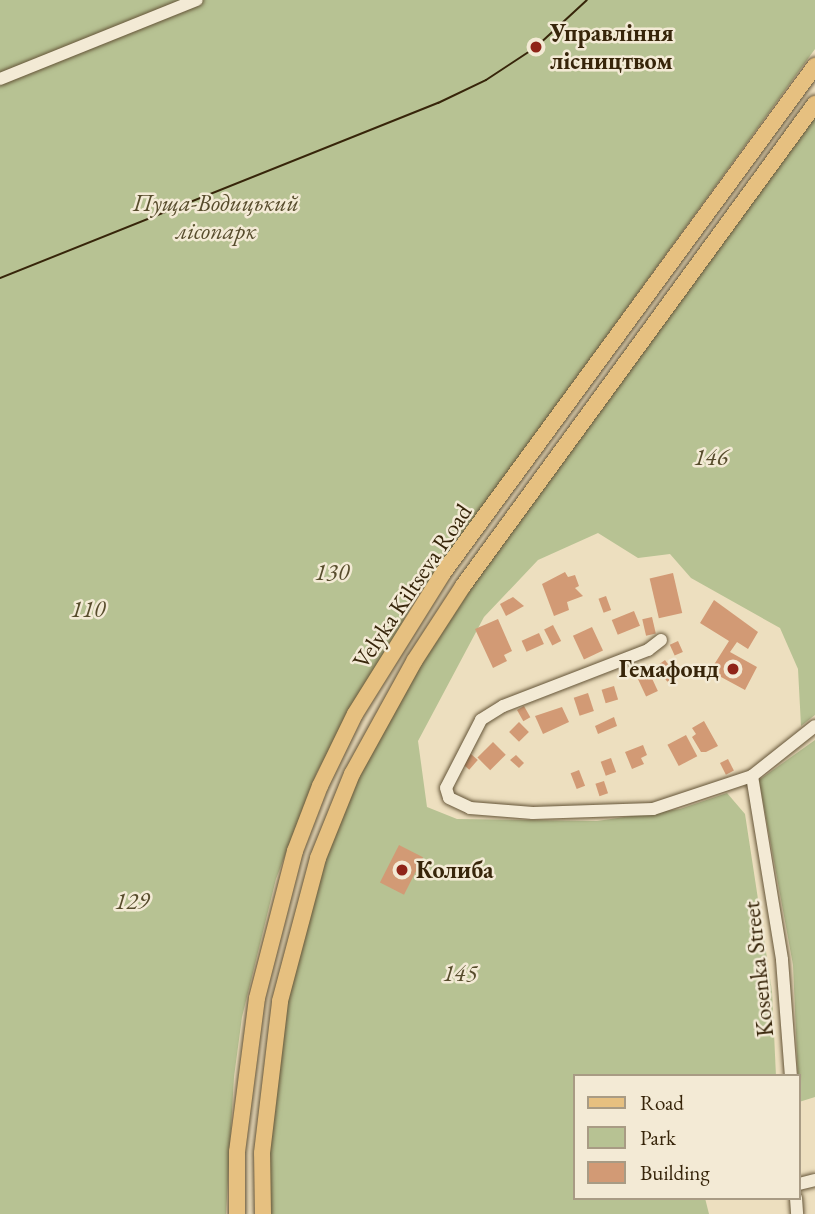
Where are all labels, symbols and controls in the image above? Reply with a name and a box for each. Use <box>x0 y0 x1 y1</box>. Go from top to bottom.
place label: Управління лісництвом <box>550 19 674 75</box>
marker: Управління лісництвом <box>528 39 544 55</box>
park label: Пуща-Водицький лісопарк <box>133 189 299 245</box>
park label: 146 <box>694 443 728 471</box>
street label: Velyka Kiltseva Road <box>346 498 478 674</box>
park label: 130 <box>315 558 349 586</box>
park label: 110 <box>71 595 105 623</box>
place label: Гемафонд <box>619 655 719 683</box>
marker: Гемафонд <box>725 661 741 677</box>
place label: Колиба <box>416 856 494 884</box>
marker: Колиба <box>394 862 410 878</box>
park label: 129 <box>115 887 149 915</box>
street label: Kosenka Street <box>737 900 779 1038</box>
park label: 145 <box>443 959 477 987</box>
legend <box>574 1074 801 1200</box>
text: Road <box>640 1089 684 1116</box>
text: Park <box>640 1124 676 1151</box>
text: Building <box>640 1159 710 1186</box>

